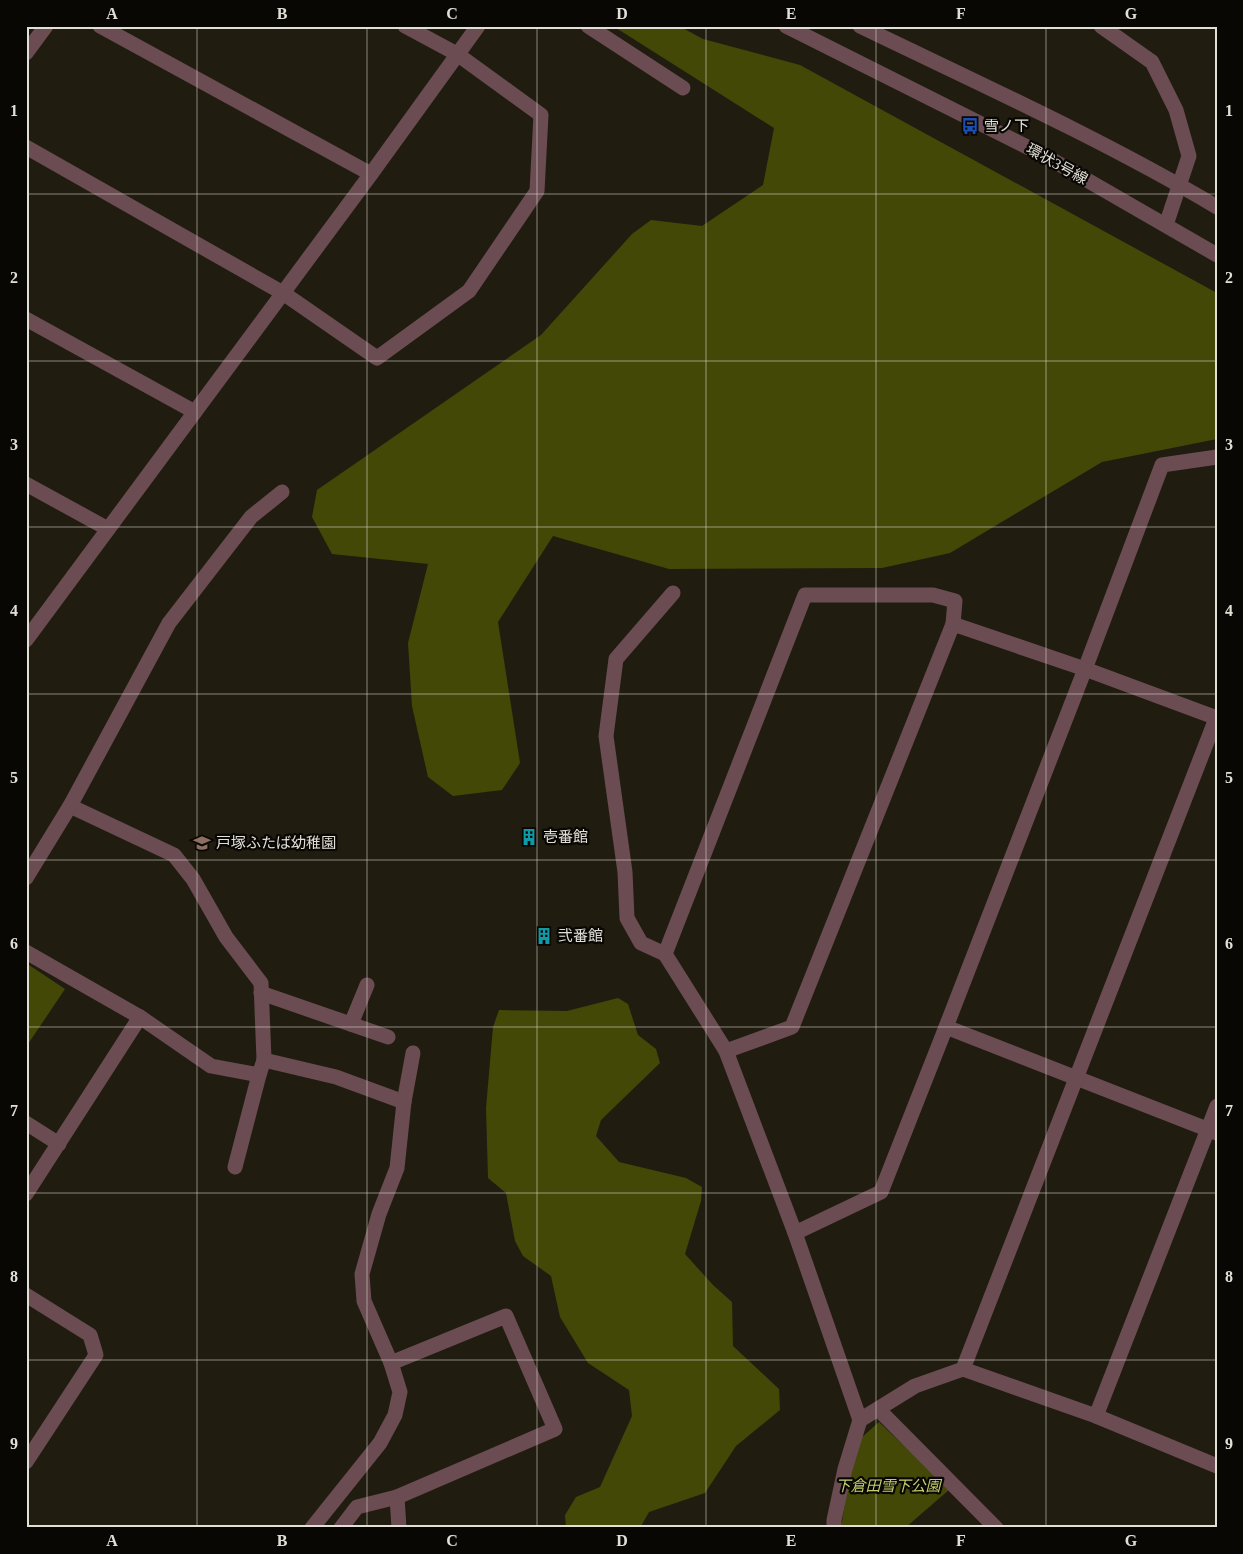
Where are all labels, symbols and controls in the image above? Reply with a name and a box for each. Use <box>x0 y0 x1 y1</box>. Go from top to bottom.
text: A <box>106 5 118 22</box>
text: B <box>277 5 288 22</box>
text: C <box>446 5 458 22</box>
text: D <box>616 5 628 22</box>
text: E <box>786 5 796 22</box>
text: F <box>956 5 966 22</box>
text: G <box>1125 5 1138 22</box>
text: 1 <box>10 102 18 119</box>
text: 1 <box>1225 102 1233 119</box>
bus stop icon: 雪ノ下 <box>960 116 980 136</box>
place label: 雪ノ下 <box>984 118 1029 134</box>
street label: 環状3号線 <box>1024 140 1091 187</box>
text: 2 <box>10 269 18 286</box>
text: 2 <box>1225 269 1233 286</box>
text: 3 <box>10 436 18 453</box>
text: 3 <box>1225 436 1233 453</box>
text: 4 <box>10 602 18 619</box>
text: 4 <box>1225 602 1233 619</box>
text: 5 <box>10 769 18 786</box>
text: 5 <box>1225 769 1233 786</box>
building icon: 壱番館 <box>519 827 539 847</box>
place label: 壱番館 <box>543 829 588 845</box>
school or university icon: 戸塚ふたば幼稚園 <box>192 833 212 853</box>
place label: 戸塚ふたば幼稚園 <box>216 835 336 851</box>
building icon: 弐番館 <box>534 926 554 946</box>
place label: 弐番館 <box>558 928 603 944</box>
text: 6 <box>10 935 18 952</box>
text: 6 <box>1225 935 1233 952</box>
text: 7 <box>10 1102 18 1119</box>
text: 7 <box>1225 1102 1233 1119</box>
text: 8 <box>10 1268 18 1285</box>
text: 8 <box>1225 1268 1233 1285</box>
text: 9 <box>10 1435 18 1452</box>
text: 9 <box>1225 1435 1233 1452</box>
park label: 下倉田雪下公園 <box>835 1478 942 1494</box>
text: A <box>106 1532 118 1549</box>
text: B <box>277 1532 288 1549</box>
text: C <box>446 1532 458 1549</box>
text: D <box>616 1532 628 1549</box>
text: E <box>786 1532 796 1549</box>
text: F <box>956 1532 966 1549</box>
text: G <box>1125 1532 1138 1549</box>

